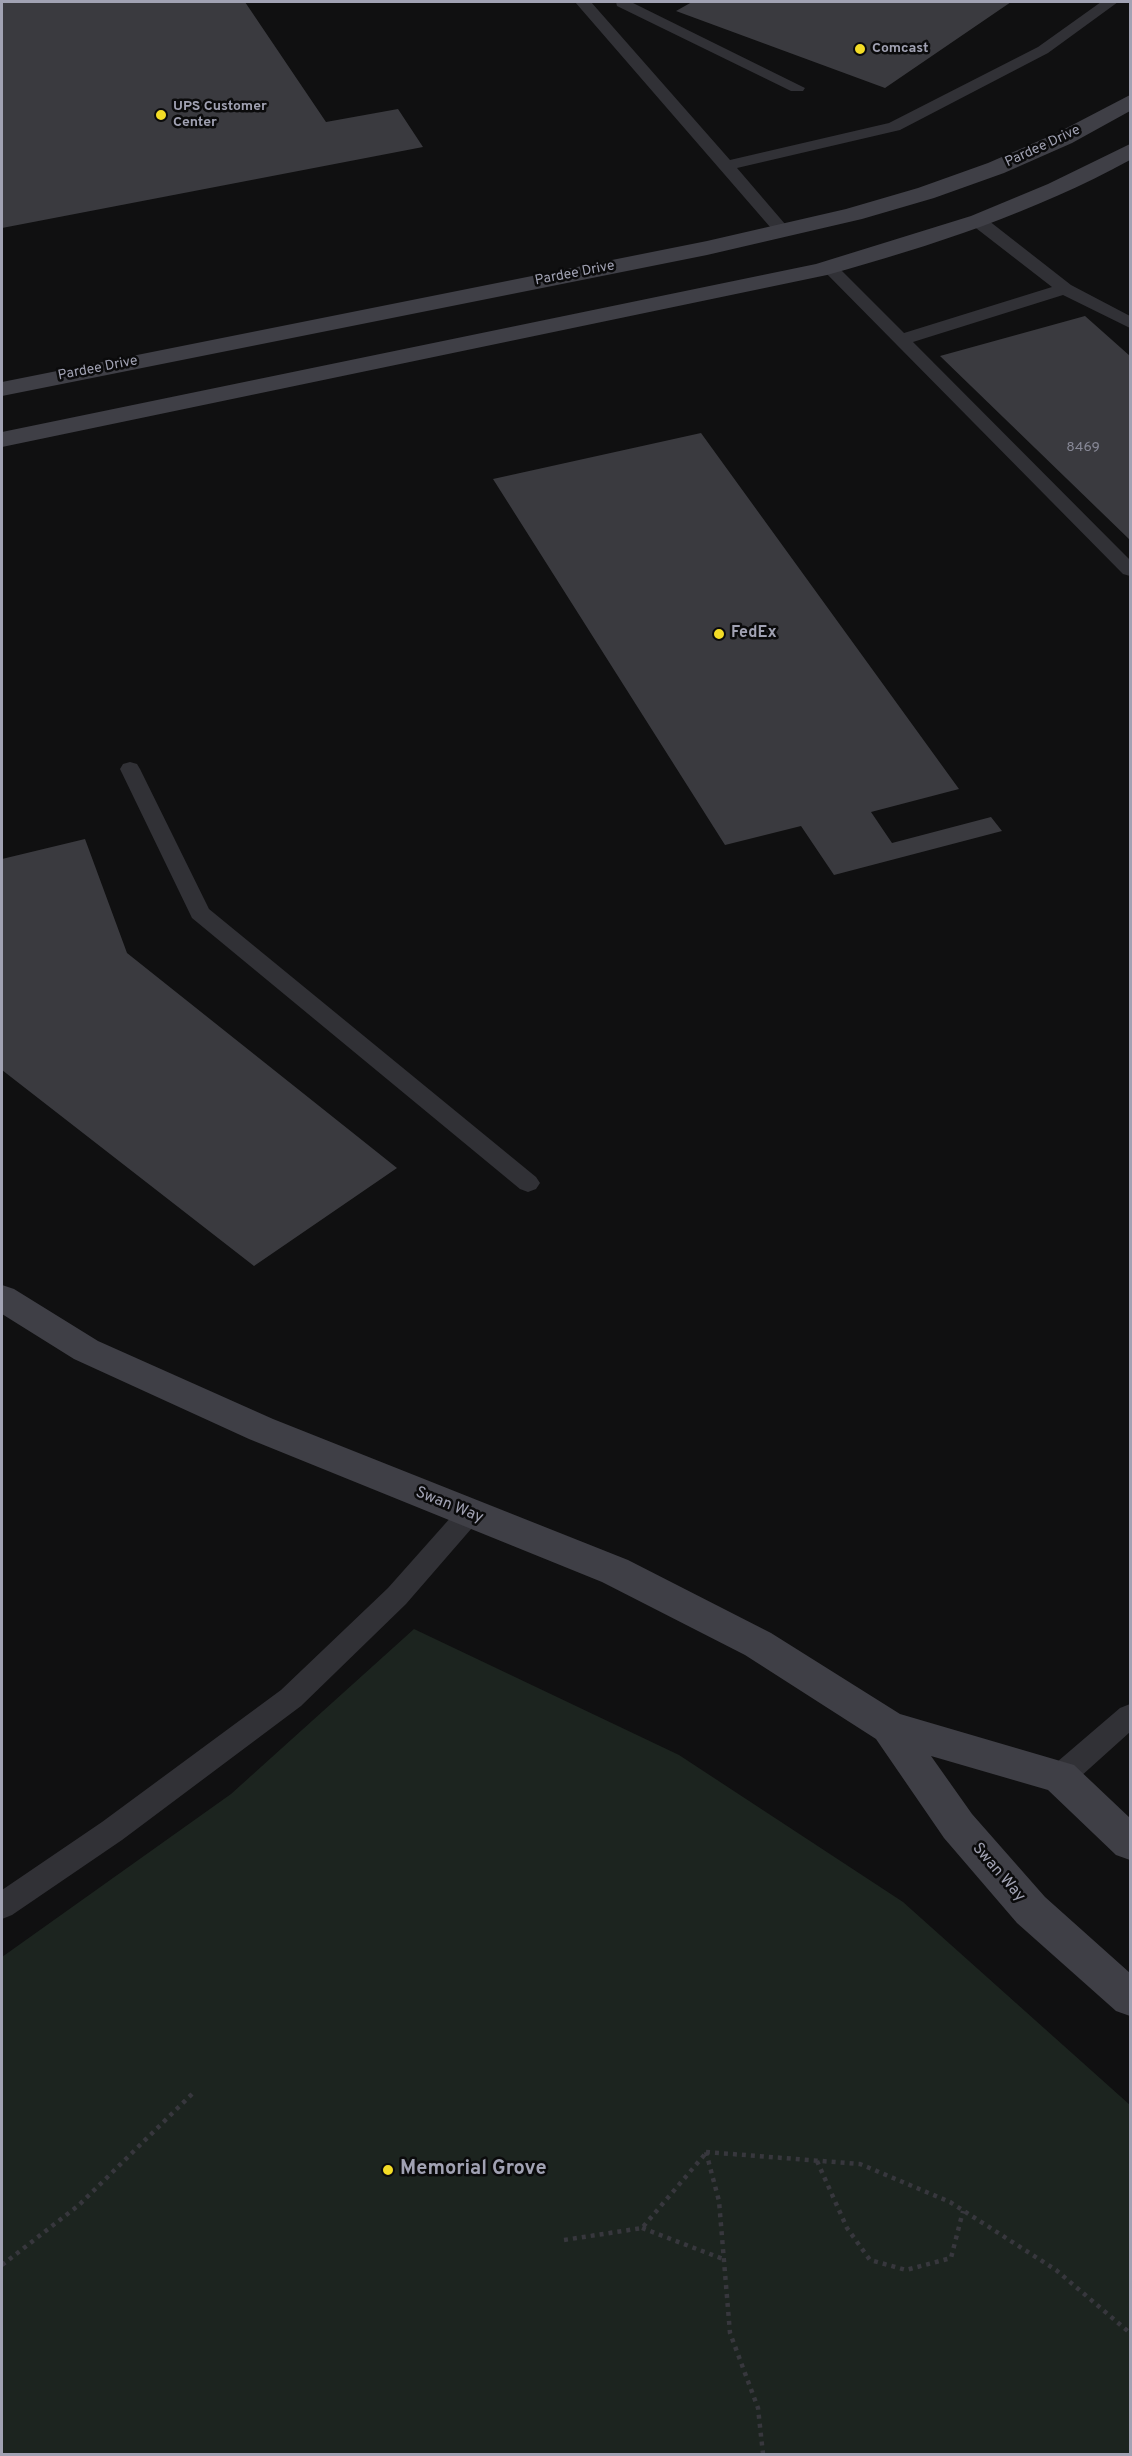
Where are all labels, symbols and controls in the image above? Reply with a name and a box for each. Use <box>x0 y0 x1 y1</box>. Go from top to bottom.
place label: Comcast <box>872 41 929 57</box>
marker: Comcast <box>853 42 867 56</box>
place label: UPS Customer Center <box>173 99 267 132</box>
marker: UPS Customer Center <box>154 108 168 122</box>
street label: Pardee Drive <box>1003 122 1083 172</box>
street label: Pardee Drive <box>534 258 616 290</box>
street label: Pardee Drive <box>57 353 139 385</box>
house number: 8469 <box>1066 440 1100 456</box>
place label: FedEx <box>731 624 777 644</box>
marker: FedEx <box>712 627 726 641</box>
street label: Swan Way <box>412 1484 486 1528</box>
street label: Swan Way <box>967 1840 1029 1906</box>
place label: Memorial Grove <box>400 2158 547 2182</box>
marker: Memorial Grove <box>381 2163 395 2177</box>

